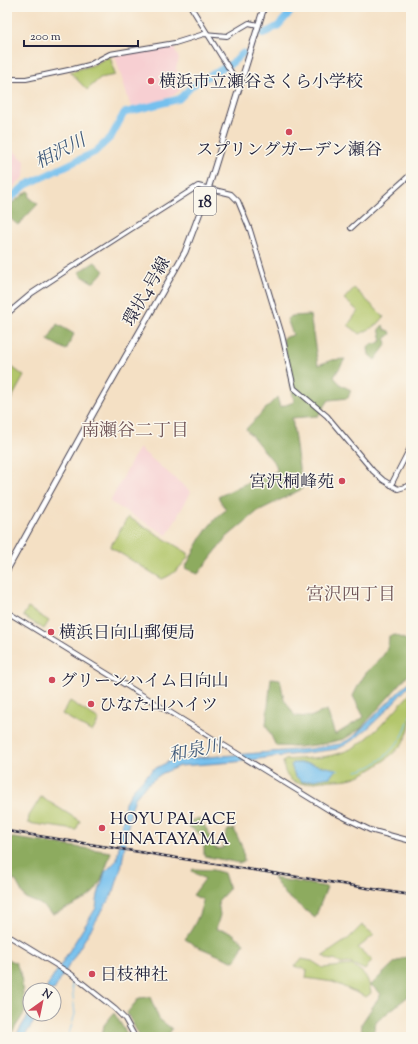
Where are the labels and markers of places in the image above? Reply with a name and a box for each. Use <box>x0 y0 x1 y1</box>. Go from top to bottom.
place label: 横浜市立瀬谷さくら小学校 <box>159 71 363 95</box>
marker: 横浜市立瀬谷さくら小学校 <box>146 76 156 86</box>
marker: スプリングガーデン瀬谷 <box>284 127 294 137</box>
place label: スプリングガーデン瀬谷 <box>196 139 382 163</box>
place label: 宮沢桐峰苑 <box>249 471 334 495</box>
marker: 宮沢桐峰苑 <box>337 476 347 486</box>
place label: 横浜日向山郵便局 <box>59 622 195 646</box>
marker: 横浜日向山郵便局 <box>46 627 56 637</box>
place label: グリーンハイム日向山 <box>60 670 228 694</box>
marker: グリーンハイム日向山 <box>47 675 57 685</box>
place label: ひなた山ハイツ <box>99 694 218 718</box>
marker: ひなた山ハイツ <box>86 699 96 709</box>
place label: HOYU PALACE HINATAYAMA <box>110 808 236 852</box>
marker: HOYU PALACE HINATAYAMA <box>97 823 107 833</box>
place label: 日枝神社 <box>100 964 168 988</box>
marker: 日枝神社 <box>87 969 97 979</box>

